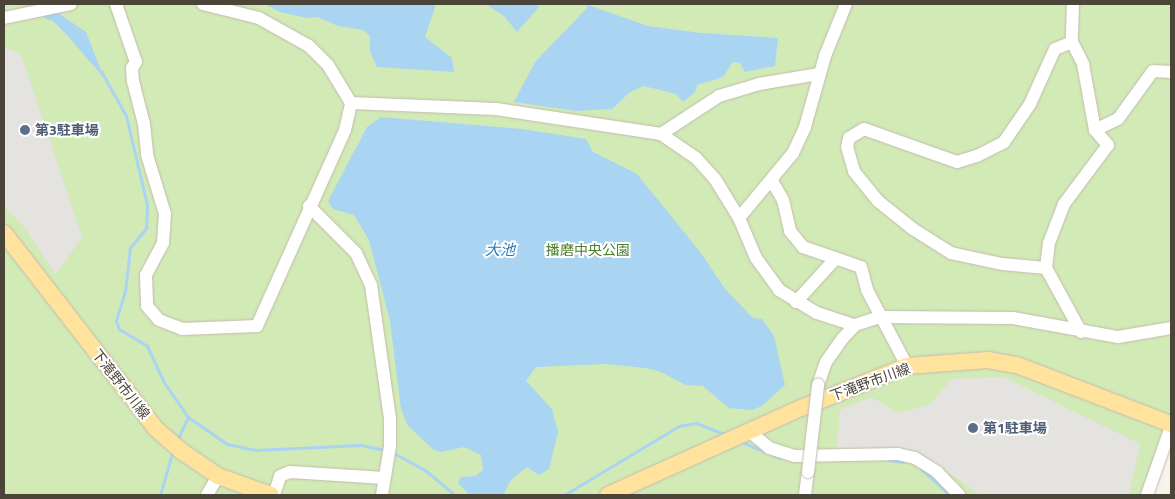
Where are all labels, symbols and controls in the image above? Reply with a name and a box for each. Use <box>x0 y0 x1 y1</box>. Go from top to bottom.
place label: 第3駐車場 <box>35 122 99 138</box>
marker: 第3駐車場 <box>19 124 31 136</box>
water label: 大池 <box>485 241 515 259</box>
park label: 播磨中央公園 <box>546 242 630 258</box>
street label: 下滝野市川線 <box>89 346 153 422</box>
street label: 下滝野市川線 <box>828 360 912 404</box>
place label: 第1駐車場 <box>983 420 1047 436</box>
marker: 第1駐車場 <box>967 422 979 434</box>

